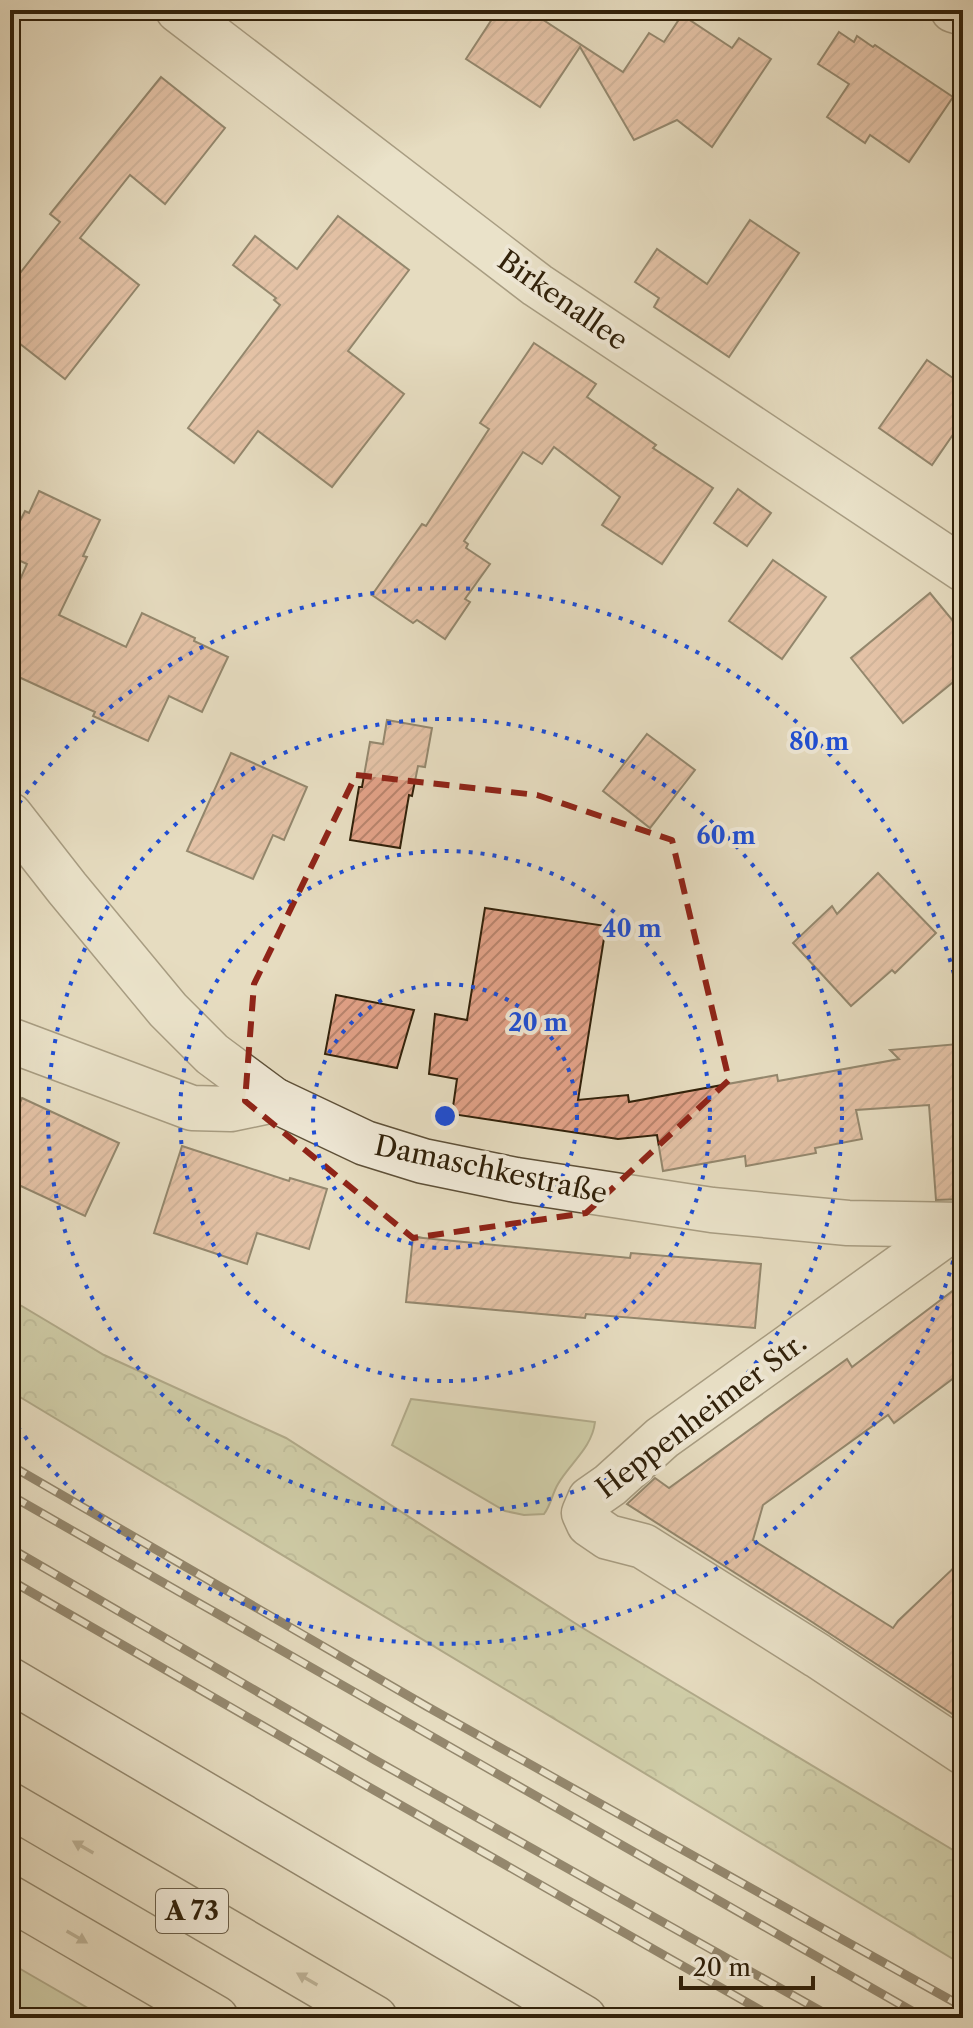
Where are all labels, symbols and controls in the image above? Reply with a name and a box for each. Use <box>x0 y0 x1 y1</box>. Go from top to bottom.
street label: Birkenallee <box>491 243 635 357</box>
text: 80 m <box>789 727 849 756</box>
text: 60 m <box>696 821 756 850</box>
text: 40 m <box>602 914 662 943</box>
text: 20 m <box>508 1008 568 1037</box>
centre of rings <box>431 1102 459 1130</box>
street label: Damaschkestraße <box>372 1128 610 1210</box>
street label: Heppenheimer Str. <box>589 1325 813 1505</box>
one-way arrow <box>72 1840 94 1854</box>
road number: A 73 <box>156 1889 228 1933</box>
one-way arrow <box>66 1930 89 1944</box>
scale bar <box>681 1940 813 1990</box>
text: 20 m <box>693 1953 751 1982</box>
one-way arrow <box>296 1972 319 1986</box>

